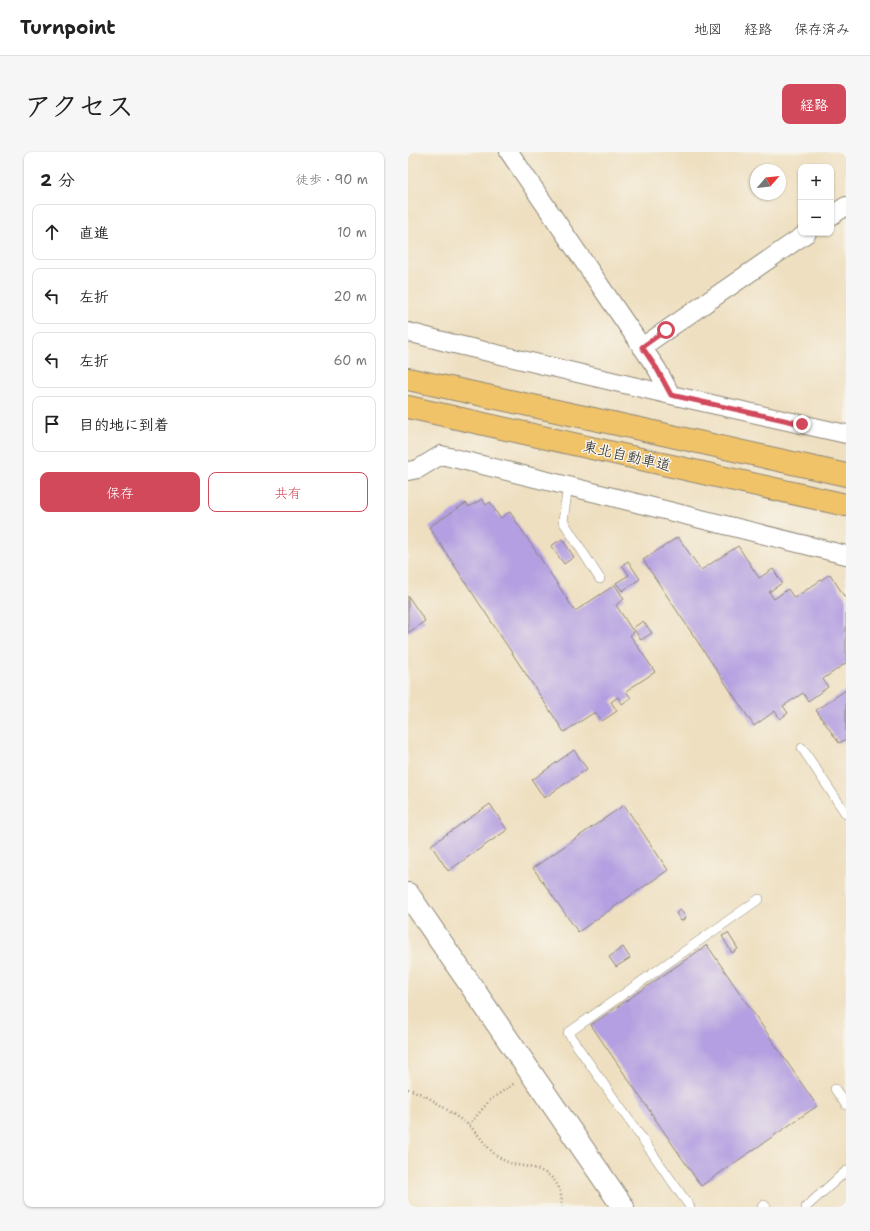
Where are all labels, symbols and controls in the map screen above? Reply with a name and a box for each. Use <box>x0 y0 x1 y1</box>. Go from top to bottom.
text: Turnpoint <box>20 15 116 40</box>
text: 地図 <box>694 20 722 38</box>
text: 経路 <box>744 20 772 38</box>
text: 保存済み <box>794 20 850 38</box>
button: 経路 <box>782 84 846 124</box>
text: アクセス <box>24 87 134 125</box>
north arrow <box>750 164 786 200</box>
map controls <box>798 164 834 236</box>
button: + <box>798 164 834 200</box>
text: 2 分 <box>40 169 75 191</box>
text: 徒歩 · 90 m <box>296 171 368 188</box>
button: − <box>798 200 834 236</box>
icon: ahead <box>41 221 63 243</box>
text: 直進 <box>79 223 109 243</box>
text: 10 m <box>337 224 367 241</box>
icon: left <box>41 285 63 307</box>
text: 左折 <box>79 287 109 307</box>
text: 20 m <box>334 288 367 305</box>
route start <box>657 321 675 339</box>
icon: left <box>41 349 63 371</box>
text: 左折 <box>79 351 109 371</box>
text: 60 m <box>334 352 367 369</box>
icon: arrive <box>41 413 63 435</box>
text: 目的地に到着 <box>79 415 169 435</box>
route end <box>793 415 811 433</box>
street label: 東北自動車道 <box>581 436 673 476</box>
button: 保存 <box>40 472 200 512</box>
button: 共有 <box>208 472 368 512</box>

